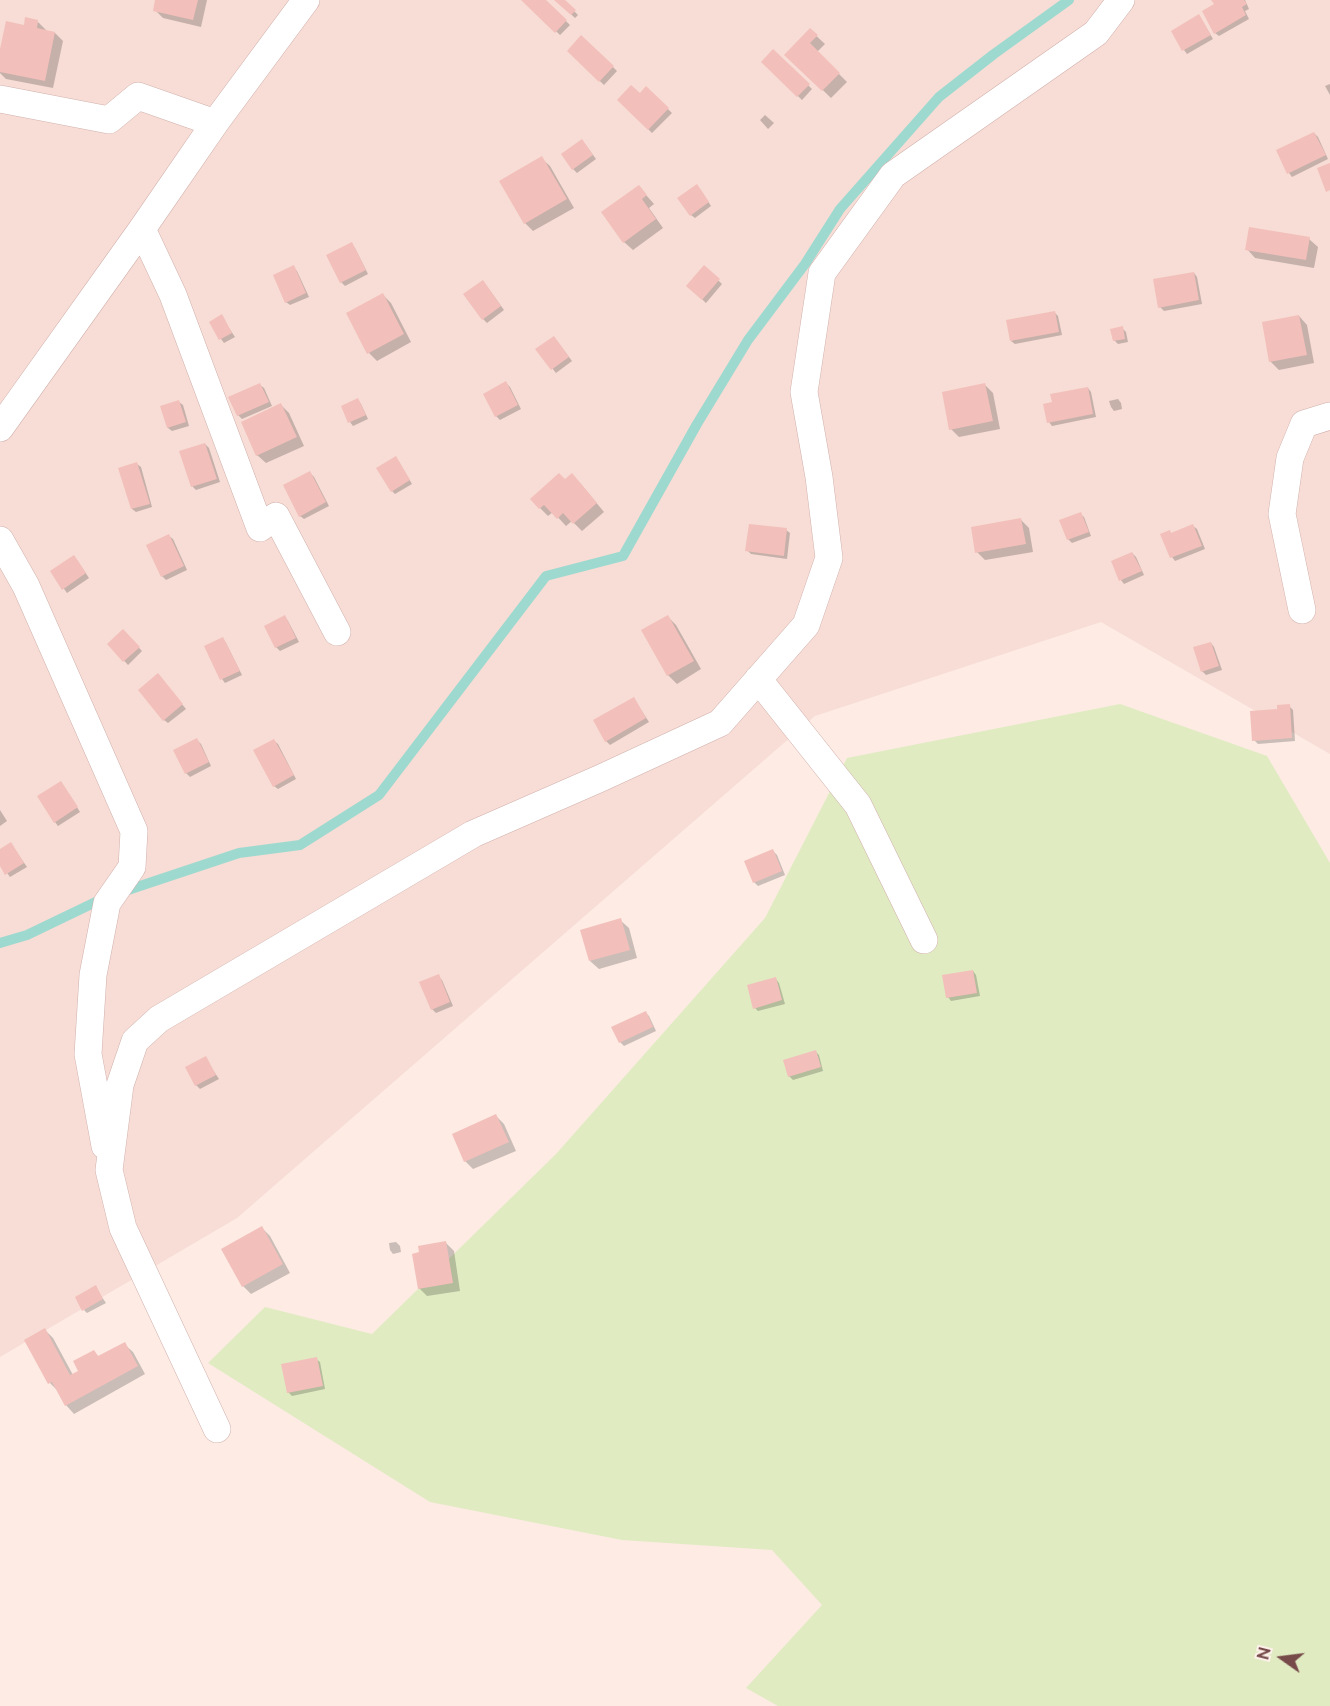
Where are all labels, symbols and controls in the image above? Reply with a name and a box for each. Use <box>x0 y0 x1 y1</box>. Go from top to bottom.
north arrow <box>1252 1628 1312 1688</box>
text: N <box>1253 1645 1275 1662</box>

